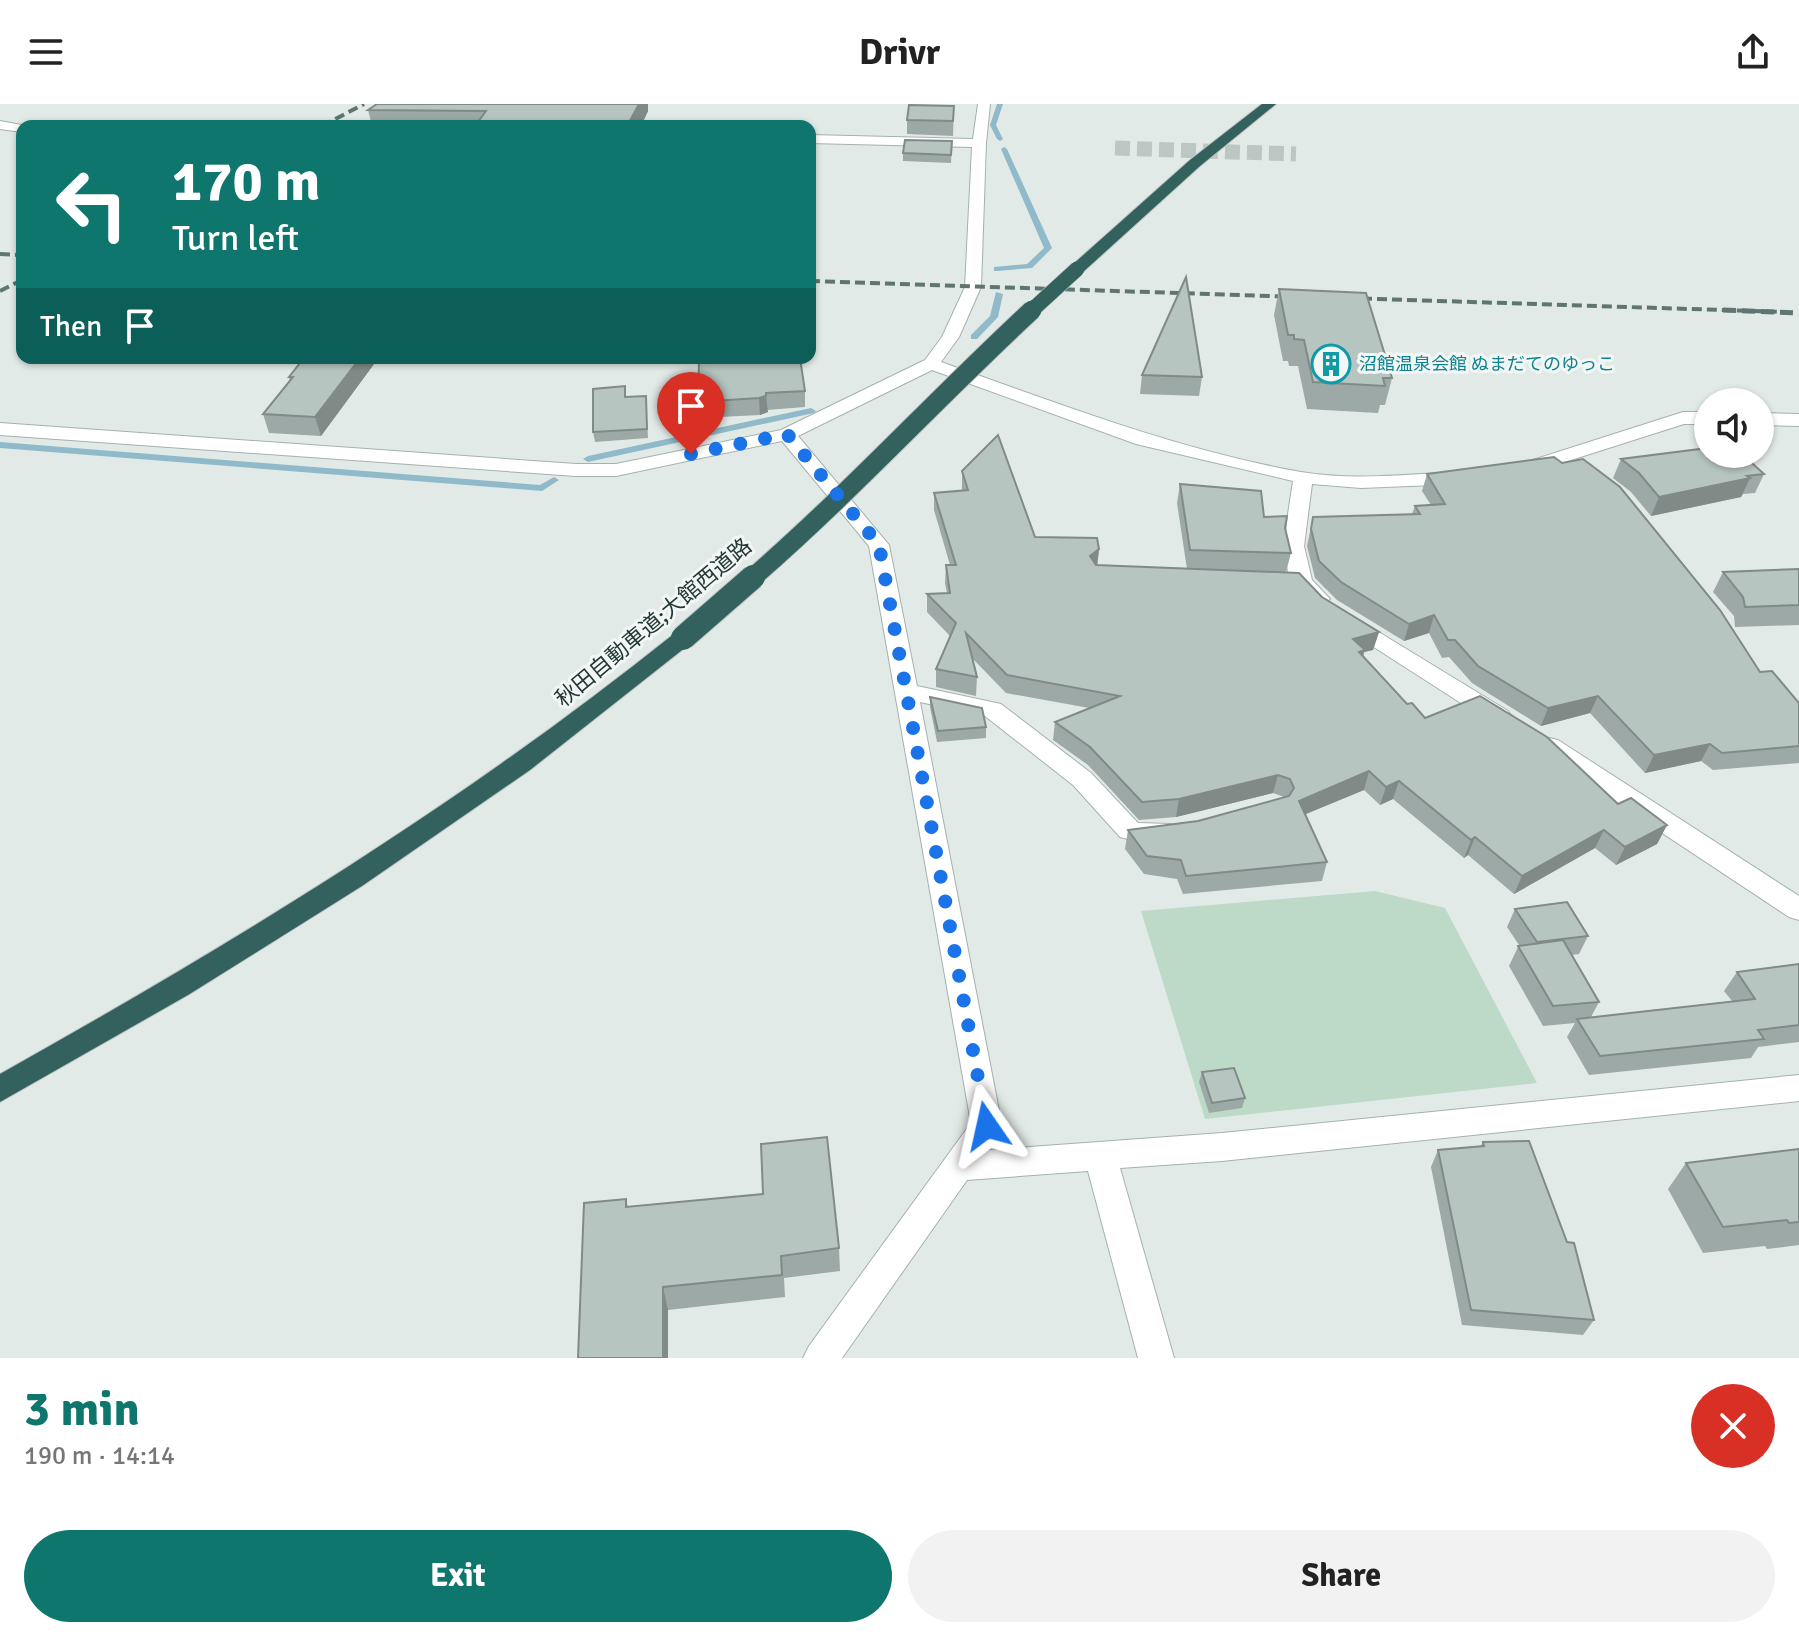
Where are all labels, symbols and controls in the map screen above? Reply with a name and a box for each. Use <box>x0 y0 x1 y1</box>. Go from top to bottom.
icon: menu <box>24 30 68 74</box>
text: Drivr <box>859 30 940 75</box>
icon: share <box>1731 30 1775 74</box>
text: 170 m <box>172 147 320 216</box>
icon: left <box>40 152 144 256</box>
text: Turn left <box>172 216 299 261</box>
icon: arrive <box>118 304 162 348</box>
text: Then <box>40 308 102 345</box>
building icon: 沼館温泉会館 ぬまだてのゆっこ <box>1310 343 1352 385</box>
place label: 沼館温泉会館 ぬまだてのゆっこ <box>1359 353 1615 375</box>
pin <box>657 372 725 454</box>
icon: arrive <box>669 384 713 428</box>
map controls <box>1694 388 1774 468</box>
button: sound <box>1694 388 1774 468</box>
street label: 秋田自動車道;大館西道路 <box>550 532 757 712</box>
position arrow <box>945 1084 1029 1168</box>
text: 3 min <box>24 1380 140 1439</box>
button: close <box>1691 1384 1775 1468</box>
text: 190 m · 14:14 <box>24 1440 175 1472</box>
button: Exit <box>24 1530 892 1622</box>
button: Share <box>908 1530 1775 1622</box>

